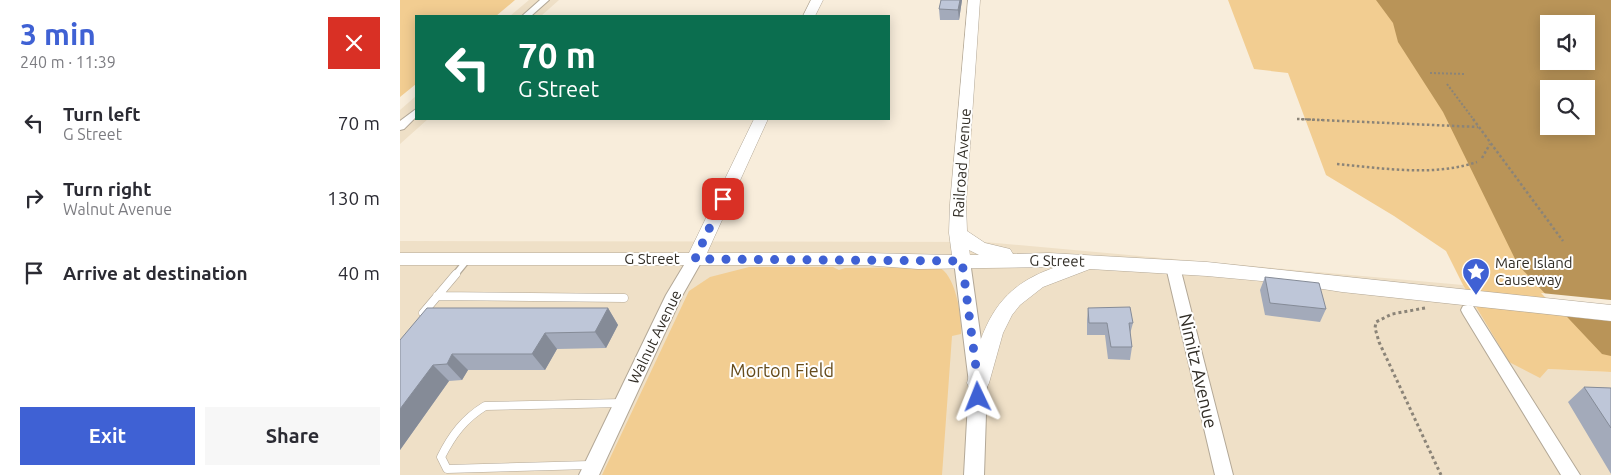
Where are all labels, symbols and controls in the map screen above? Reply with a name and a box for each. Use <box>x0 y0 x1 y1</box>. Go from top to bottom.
map controls <box>1540 15 1595 135</box>
button: sound <box>1540 15 1595 70</box>
text: 3 min <box>20 17 96 51</box>
button: close <box>328 17 380 69</box>
icon: left <box>435 35 500 100</box>
text: 70 m <box>518 35 596 75</box>
text: 240 m · 11:39 <box>20 53 116 71</box>
text: G Street <box>518 76 599 101</box>
button: search <box>1540 80 1595 135</box>
text: Turn left <box>63 103 141 125</box>
street label: Railroad Avenue <box>949 108 974 218</box>
icon: left <box>20 109 48 137</box>
text: 70 m <box>338 112 380 134</box>
text: G Street <box>63 125 122 143</box>
text: Turn right <box>63 178 151 200</box>
pin <box>702 178 744 220</box>
icon: right <box>20 184 48 212</box>
icon: arrive <box>709 185 737 213</box>
text: 130 m <box>327 187 380 209</box>
text: Walnut Avenue <box>63 200 172 218</box>
street label: G Street <box>624 250 680 267</box>
street label: G Street <box>1029 252 1085 269</box>
place label: Mare Island Causeway <box>1495 254 1573 288</box>
place icon: Mare Island Causeway <box>1461 257 1491 296</box>
icon: arrive <box>20 259 48 287</box>
text: Arrive at destination <box>63 262 248 284</box>
text: 40 m <box>338 262 380 284</box>
street label: Walnut Avenue <box>625 287 685 386</box>
street label: Nimitz Avenue <box>1176 311 1222 430</box>
park label: Morton Field <box>730 360 834 380</box>
position arrow <box>951 370 1003 422</box>
button: Exit <box>20 407 195 465</box>
button: Share <box>205 407 380 465</box>

